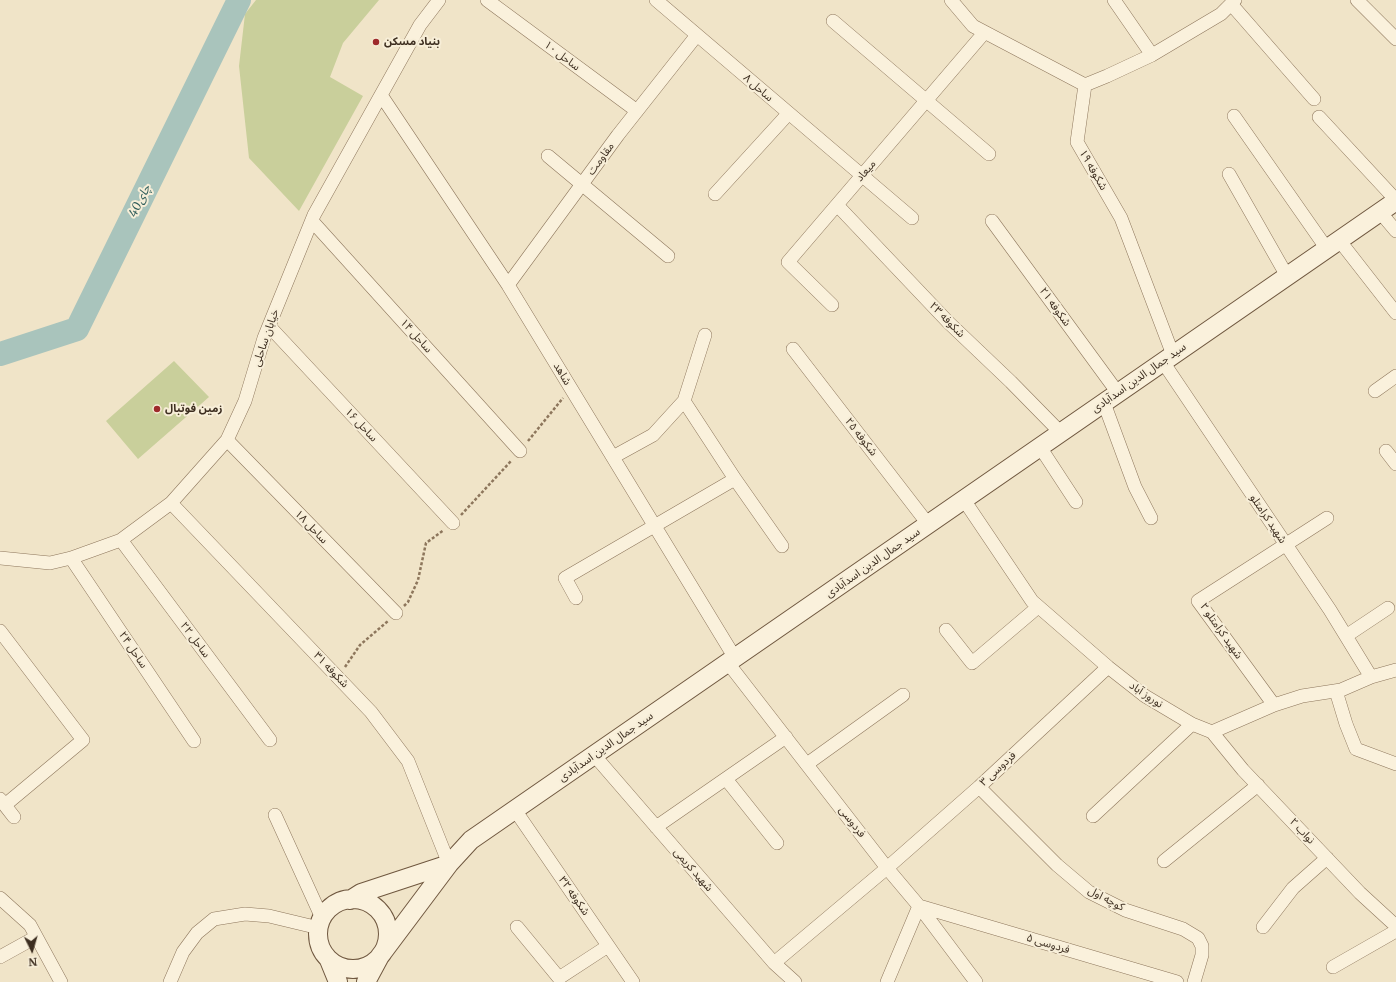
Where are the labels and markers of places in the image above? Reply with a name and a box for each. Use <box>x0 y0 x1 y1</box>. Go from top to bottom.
place label: بنیاد مسکن <box>384 35 440 49</box>
marker: بنیاد مسکن <box>371 37 381 47</box>
place label: زمین فوتبال <box>165 402 223 416</box>
marker: زمین فوتبال <box>152 404 162 414</box>

